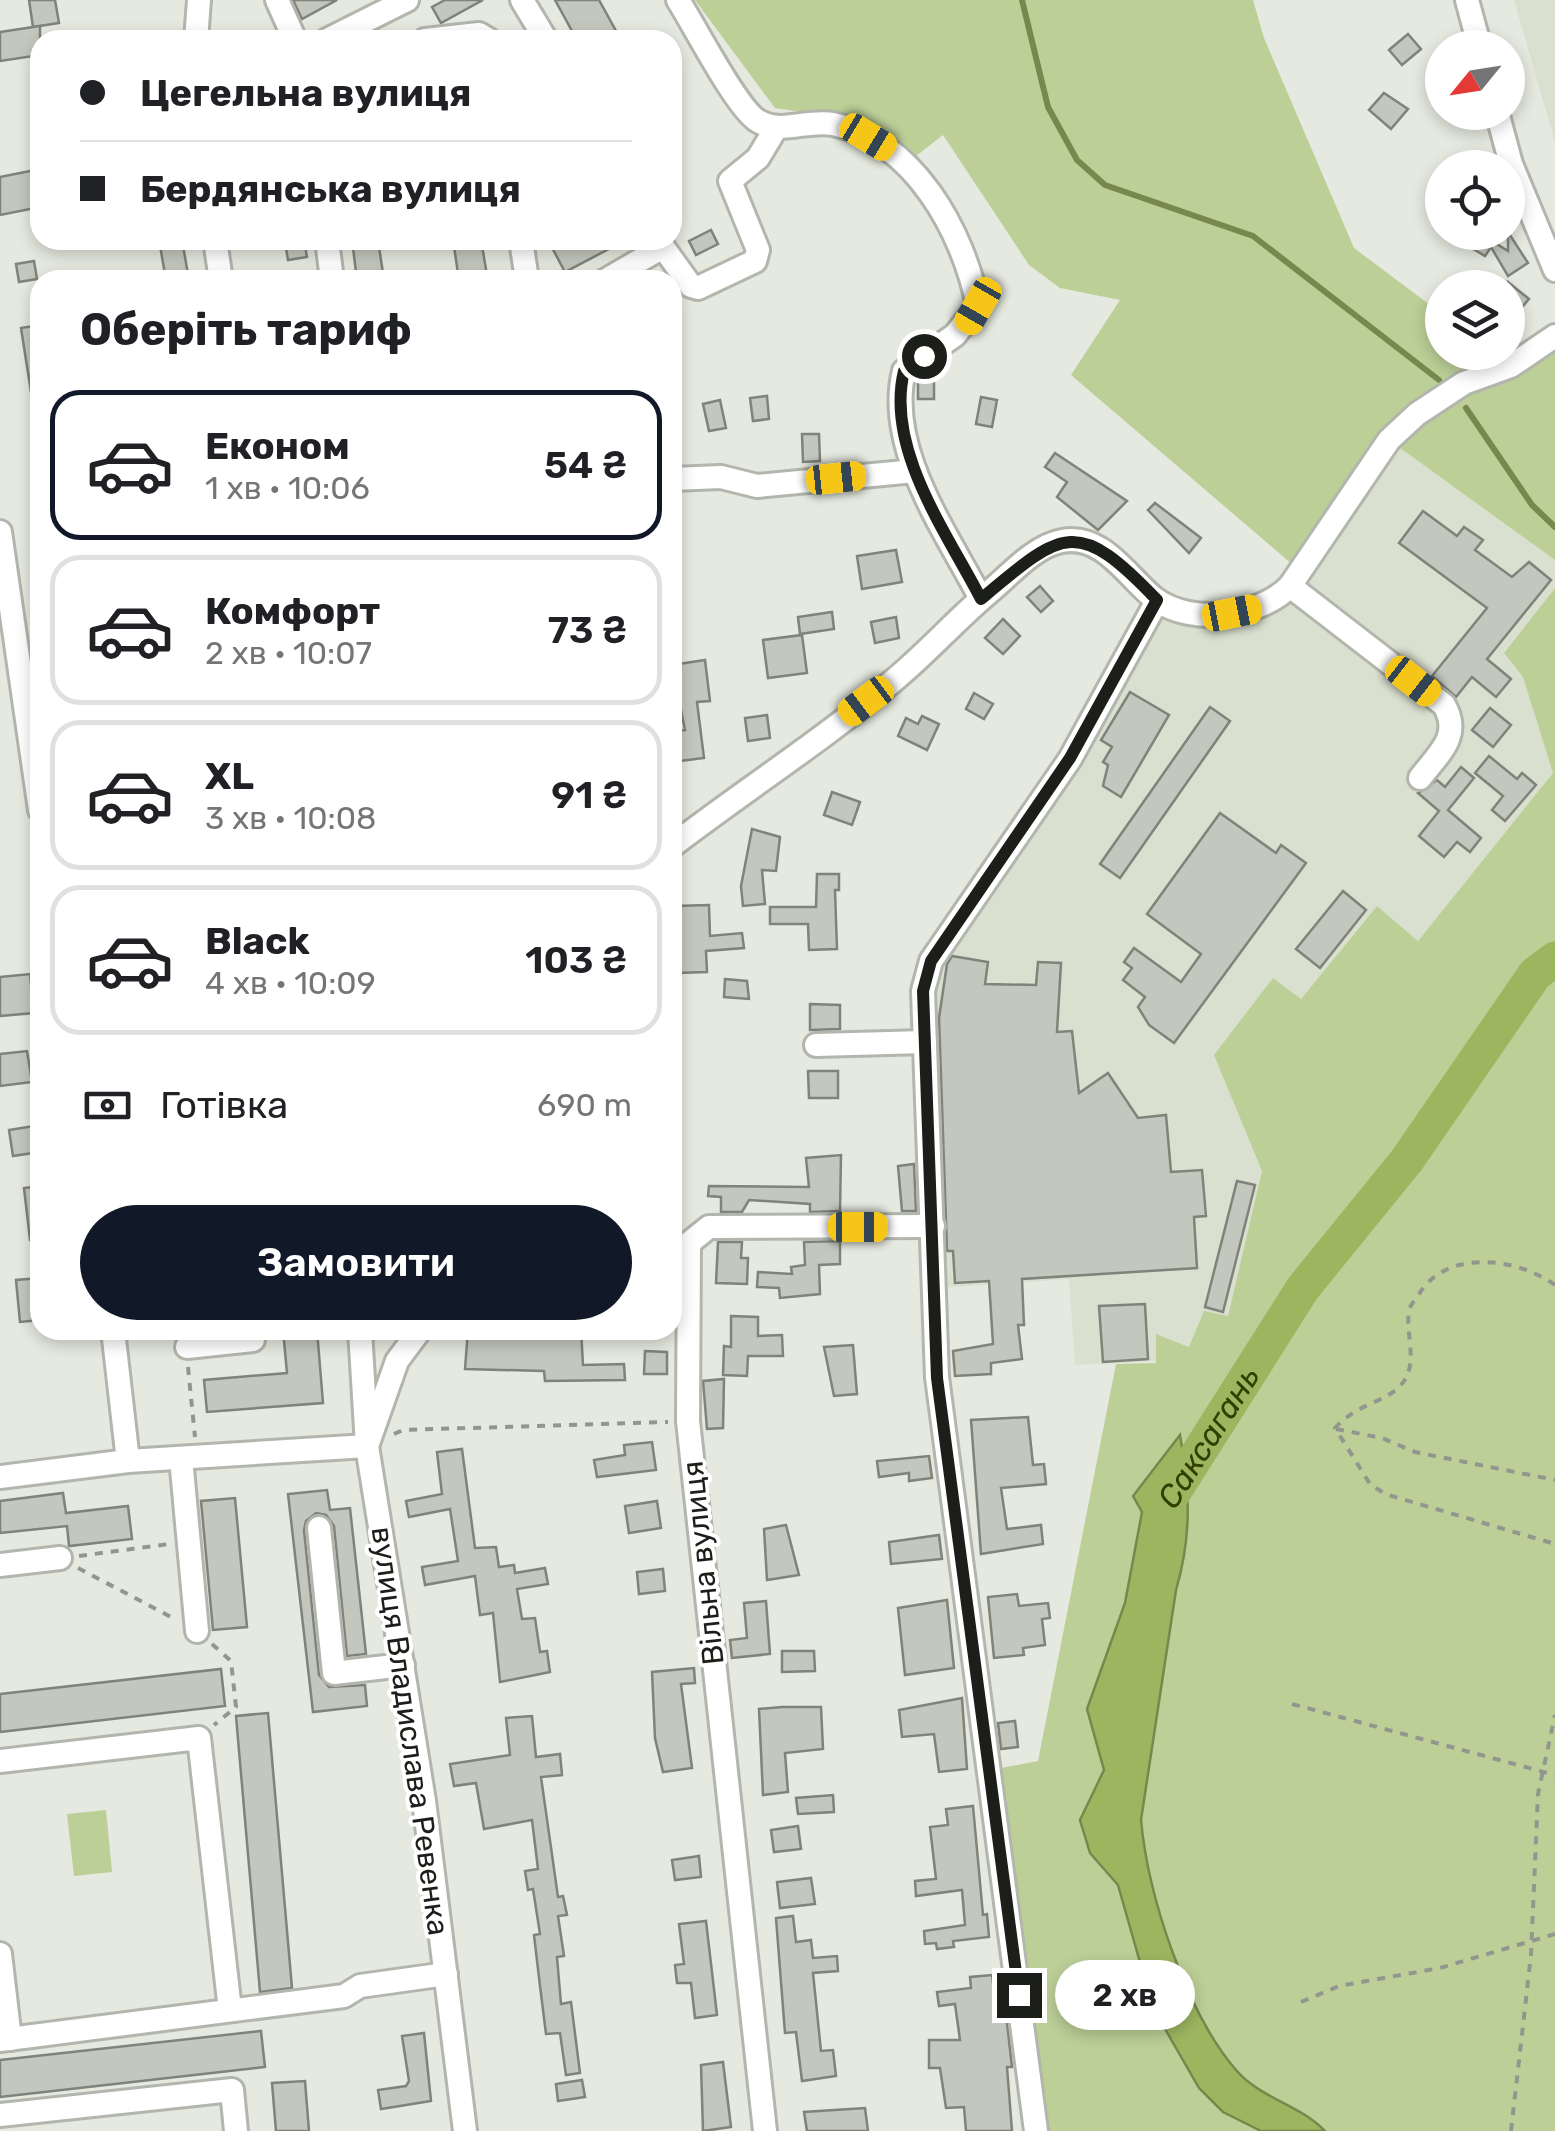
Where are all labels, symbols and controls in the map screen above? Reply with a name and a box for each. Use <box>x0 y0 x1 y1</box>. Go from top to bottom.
north arrow <box>1425 30 1525 130</box>
map controls <box>1425 30 1525 370</box>
text: Цегельна вулиця <box>140 70 472 116</box>
car <box>835 109 901 165</box>
button: locate <box>1425 150 1525 250</box>
text: Бердянська вулиця <box>140 166 521 212</box>
button: layers <box>1425 270 1525 370</box>
car <box>950 273 1006 339</box>
text: Оберіть тариф <box>80 303 412 356</box>
route start <box>902 334 947 379</box>
icon: car <box>85 420 175 510</box>
text: Економ <box>205 423 350 469</box>
text: 54 ₴ <box>544 442 627 488</box>
car <box>805 460 867 496</box>
text: 1 хв · 10:06 <box>205 469 370 507</box>
icon: car <box>85 585 175 675</box>
text: Комфорт <box>205 588 380 634</box>
car <box>1200 593 1264 633</box>
text: 73 ₴ <box>548 607 627 653</box>
text: 2 хв · 10:07 <box>205 634 372 672</box>
car <box>1380 651 1446 711</box>
car <box>833 671 899 731</box>
icon: car <box>85 750 175 840</box>
text: XL <box>205 753 254 799</box>
text: 91 ₴ <box>551 772 627 818</box>
text: 3 хв · 10:08 <box>205 799 376 837</box>
icon: car <box>85 915 175 1005</box>
text: Black <box>205 918 310 964</box>
text: 103 ₴ <box>525 937 627 983</box>
text: 4 хв · 10:09 <box>205 964 376 1002</box>
icon: cash <box>80 1078 135 1133</box>
text: Готівка <box>160 1082 288 1128</box>
text: 690 m <box>537 1086 632 1124</box>
button: Замовити <box>80 1205 632 1320</box>
car <box>828 1212 888 1242</box>
water label: Саксагань <box>1149 1359 1268 1515</box>
street label: Вільна вулиця <box>674 1459 732 1667</box>
street label: вулиця Владислава Ревенка <box>363 1524 457 1938</box>
callout: 2 хв <box>1054 1960 1194 2030</box>
route end <box>997 1973 1042 2018</box>
text: 2 хв <box>1093 1976 1157 2014</box>

